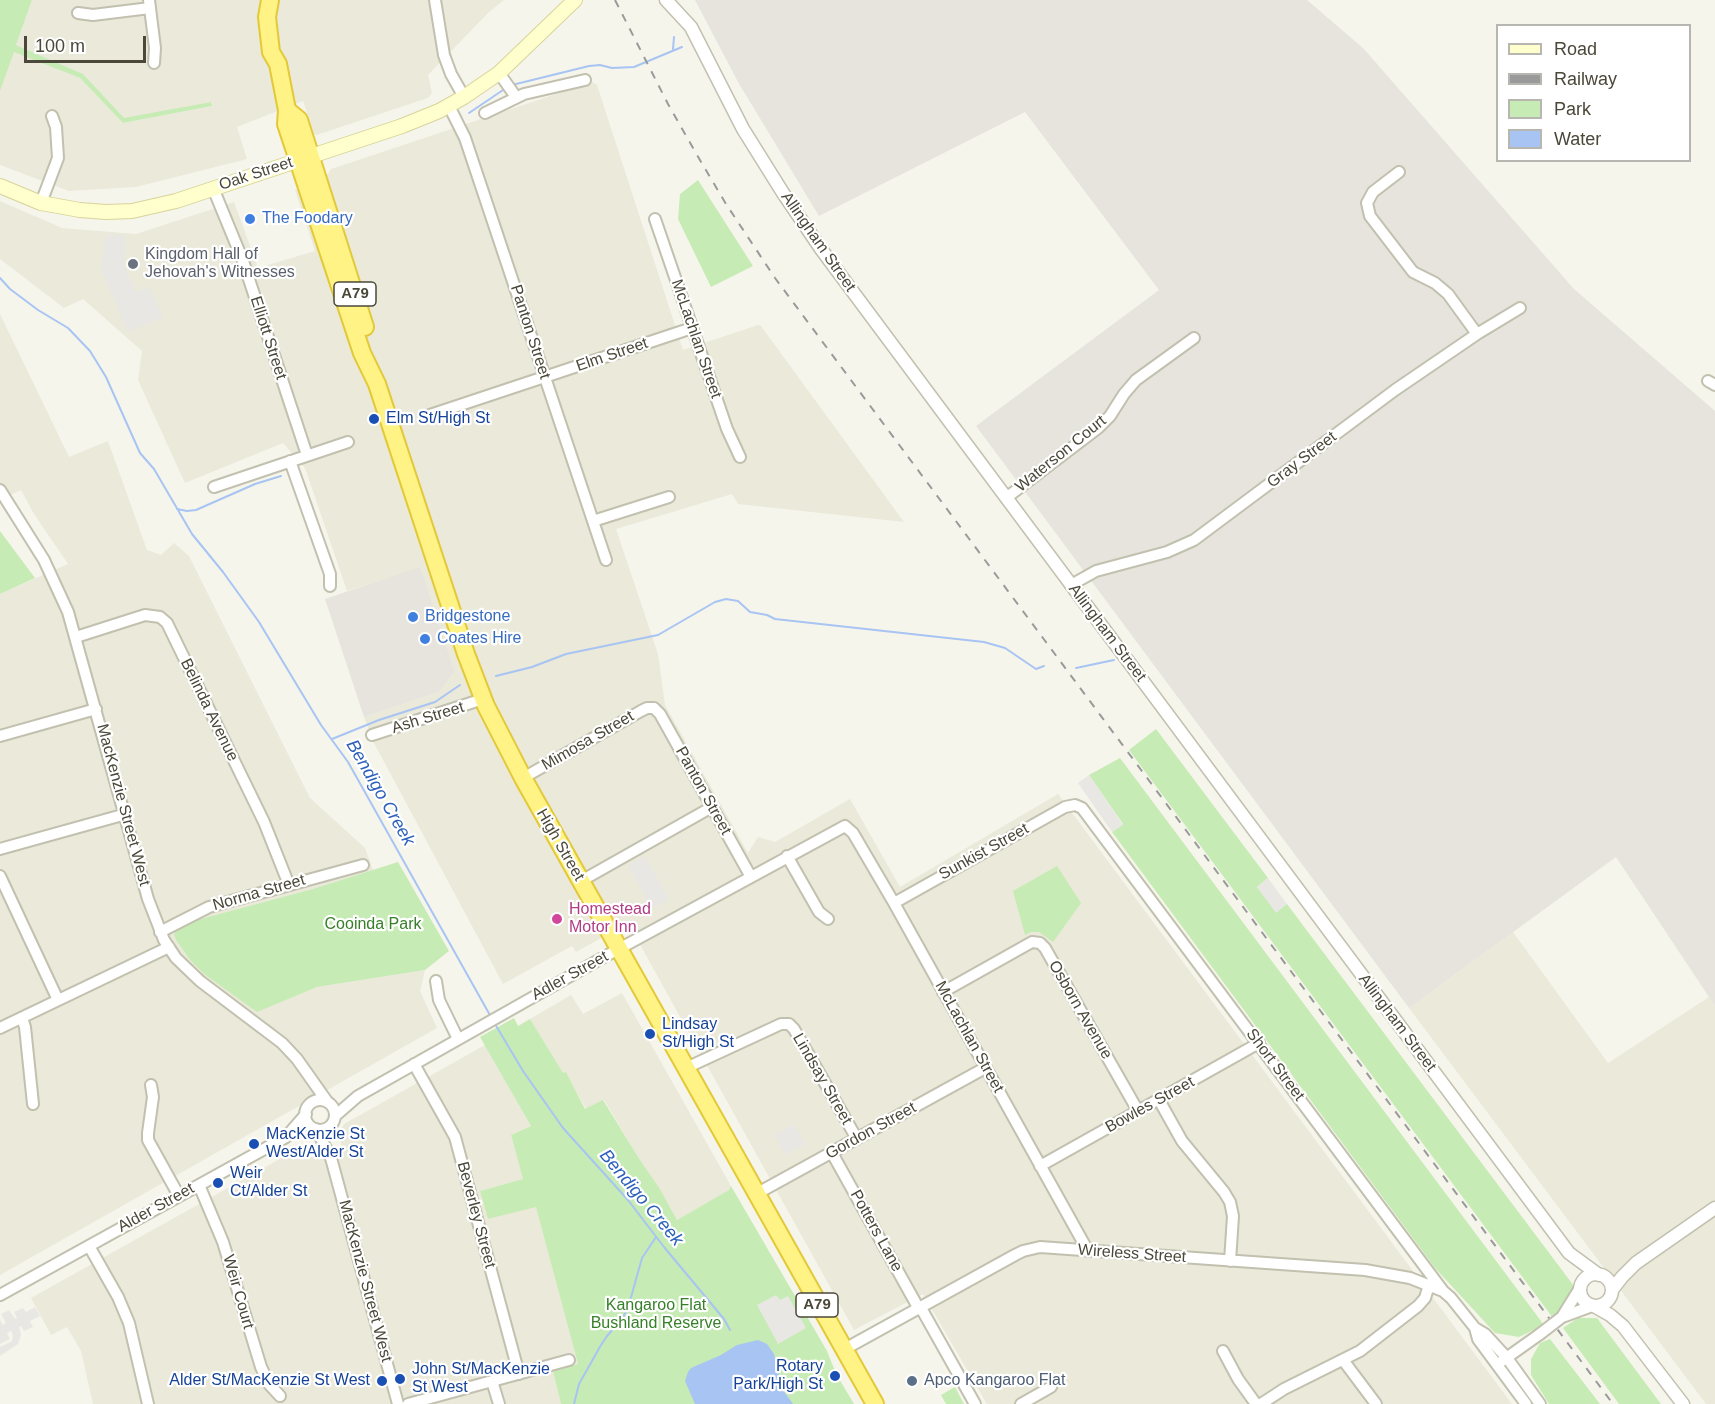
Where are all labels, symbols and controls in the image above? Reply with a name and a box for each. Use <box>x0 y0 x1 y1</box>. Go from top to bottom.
scale bar <box>27 24 148 62</box>
legend <box>1496 24 1691 162</box>
text: 100 m <box>35 36 85 56</box>
text: Road <box>1554 39 1597 59</box>
text: Railway <box>1554 69 1617 89</box>
text: Park <box>1554 99 1591 119</box>
text: Water <box>1554 129 1601 149</box>
street label: Oak Street <box>217 153 295 195</box>
street label: Allingham Street <box>776 188 860 296</box>
place label: The Foodary <box>262 209 353 229</box>
marker: The Foodary <box>243 212 257 226</box>
place label: Kingdom Hall of Jehovah's Witnesses <box>145 245 295 283</box>
marker: Kingdom Hall of Jehovah's Witnesses <box>126 257 140 271</box>
street label: McLachlan Street <box>667 277 725 401</box>
road number: A79 <box>334 282 376 306</box>
street label: Panton Street <box>506 283 554 381</box>
street label: Elliott Street <box>246 294 290 382</box>
street label: Elm Street <box>574 334 650 376</box>
place label: Elm St/High St <box>386 409 490 429</box>
street label: Waterson Court <box>1012 411 1110 497</box>
marker: Elm St/High St <box>367 412 381 426</box>
street label: Gray Street <box>1264 428 1340 492</box>
street label: Allingham Street <box>1064 580 1150 686</box>
place label: Bridgestone <box>425 607 510 627</box>
marker: Bridgestone <box>406 610 420 624</box>
place label: Coates Hire <box>437 629 521 649</box>
marker: Coates Hire <box>418 632 432 646</box>
street label: Belinda Avenue <box>176 656 242 764</box>
street label: Ash Street <box>389 698 467 738</box>
street label: Mimosa Street <box>539 707 637 775</box>
street label: MacKenzie Street West <box>92 722 154 888</box>
water label: Bendigo Creek <box>341 736 419 850</box>
street label: Panton Street <box>671 744 735 838</box>
street label: High Street <box>532 806 588 884</box>
street label: Sunkist Street <box>936 819 1032 885</box>
street label: Norma Street <box>211 871 307 915</box>
place label: Homestead Motor Inn <box>569 900 651 938</box>
marker: Homestead Motor Inn <box>550 912 564 926</box>
park label: Cooinda Park <box>325 915 421 935</box>
street label: Adler Street <box>528 947 612 1005</box>
street label: Osborn Avenue <box>1044 957 1116 1063</box>
street label: Allingham Street <box>1354 970 1440 1076</box>
street label: McLachlan Street <box>930 978 1008 1096</box>
place label: Lindsay St/High St <box>662 1015 734 1053</box>
street label: Short Street <box>1242 1025 1308 1105</box>
marker: Lindsay St/High St <box>643 1027 657 1041</box>
street label: Lindsay Street <box>788 1030 856 1128</box>
street label: Bowles Street <box>1102 1073 1198 1137</box>
street label: Gordon Street <box>822 1098 920 1164</box>
place label: MacKenzie St West/Alder St <box>266 1125 365 1163</box>
marker: MacKenzie St West/Alder St <box>247 1137 261 1151</box>
water label: Bendigo Creek <box>594 1145 688 1251</box>
street label: Beverley Street <box>453 1160 499 1270</box>
place label: Weir Ct/Alder St <box>230 1164 307 1202</box>
marker: Weir Ct/Alder St <box>211 1176 225 1190</box>
street label: Alder Street <box>114 1179 198 1237</box>
street label: Potters Lane <box>846 1187 906 1275</box>
street label: MacKenzie Street West <box>334 1198 396 1364</box>
street label: Wireless Street <box>1077 1241 1187 1267</box>
street label: Weir Court <box>218 1253 258 1331</box>
road number: A79 <box>796 1293 838 1317</box>
park label: Kangaroo Flat Bushland Reserve <box>591 1296 721 1334</box>
place label: Rotary Park/High St <box>733 1357 823 1395</box>
place label: John St/MacKenzie St West <box>412 1360 550 1398</box>
marker: Rotary Park/High St <box>828 1369 842 1383</box>
place label: Alder St/MacKenzie St West <box>169 1371 370 1391</box>
place label: Apco Kangaroo Flat <box>924 1371 1065 1391</box>
marker: John St/MacKenzie St West <box>393 1372 407 1386</box>
marker: Alder St/MacKenzie St West <box>375 1374 389 1388</box>
marker: Apco Kangaroo Flat <box>905 1374 919 1388</box>

